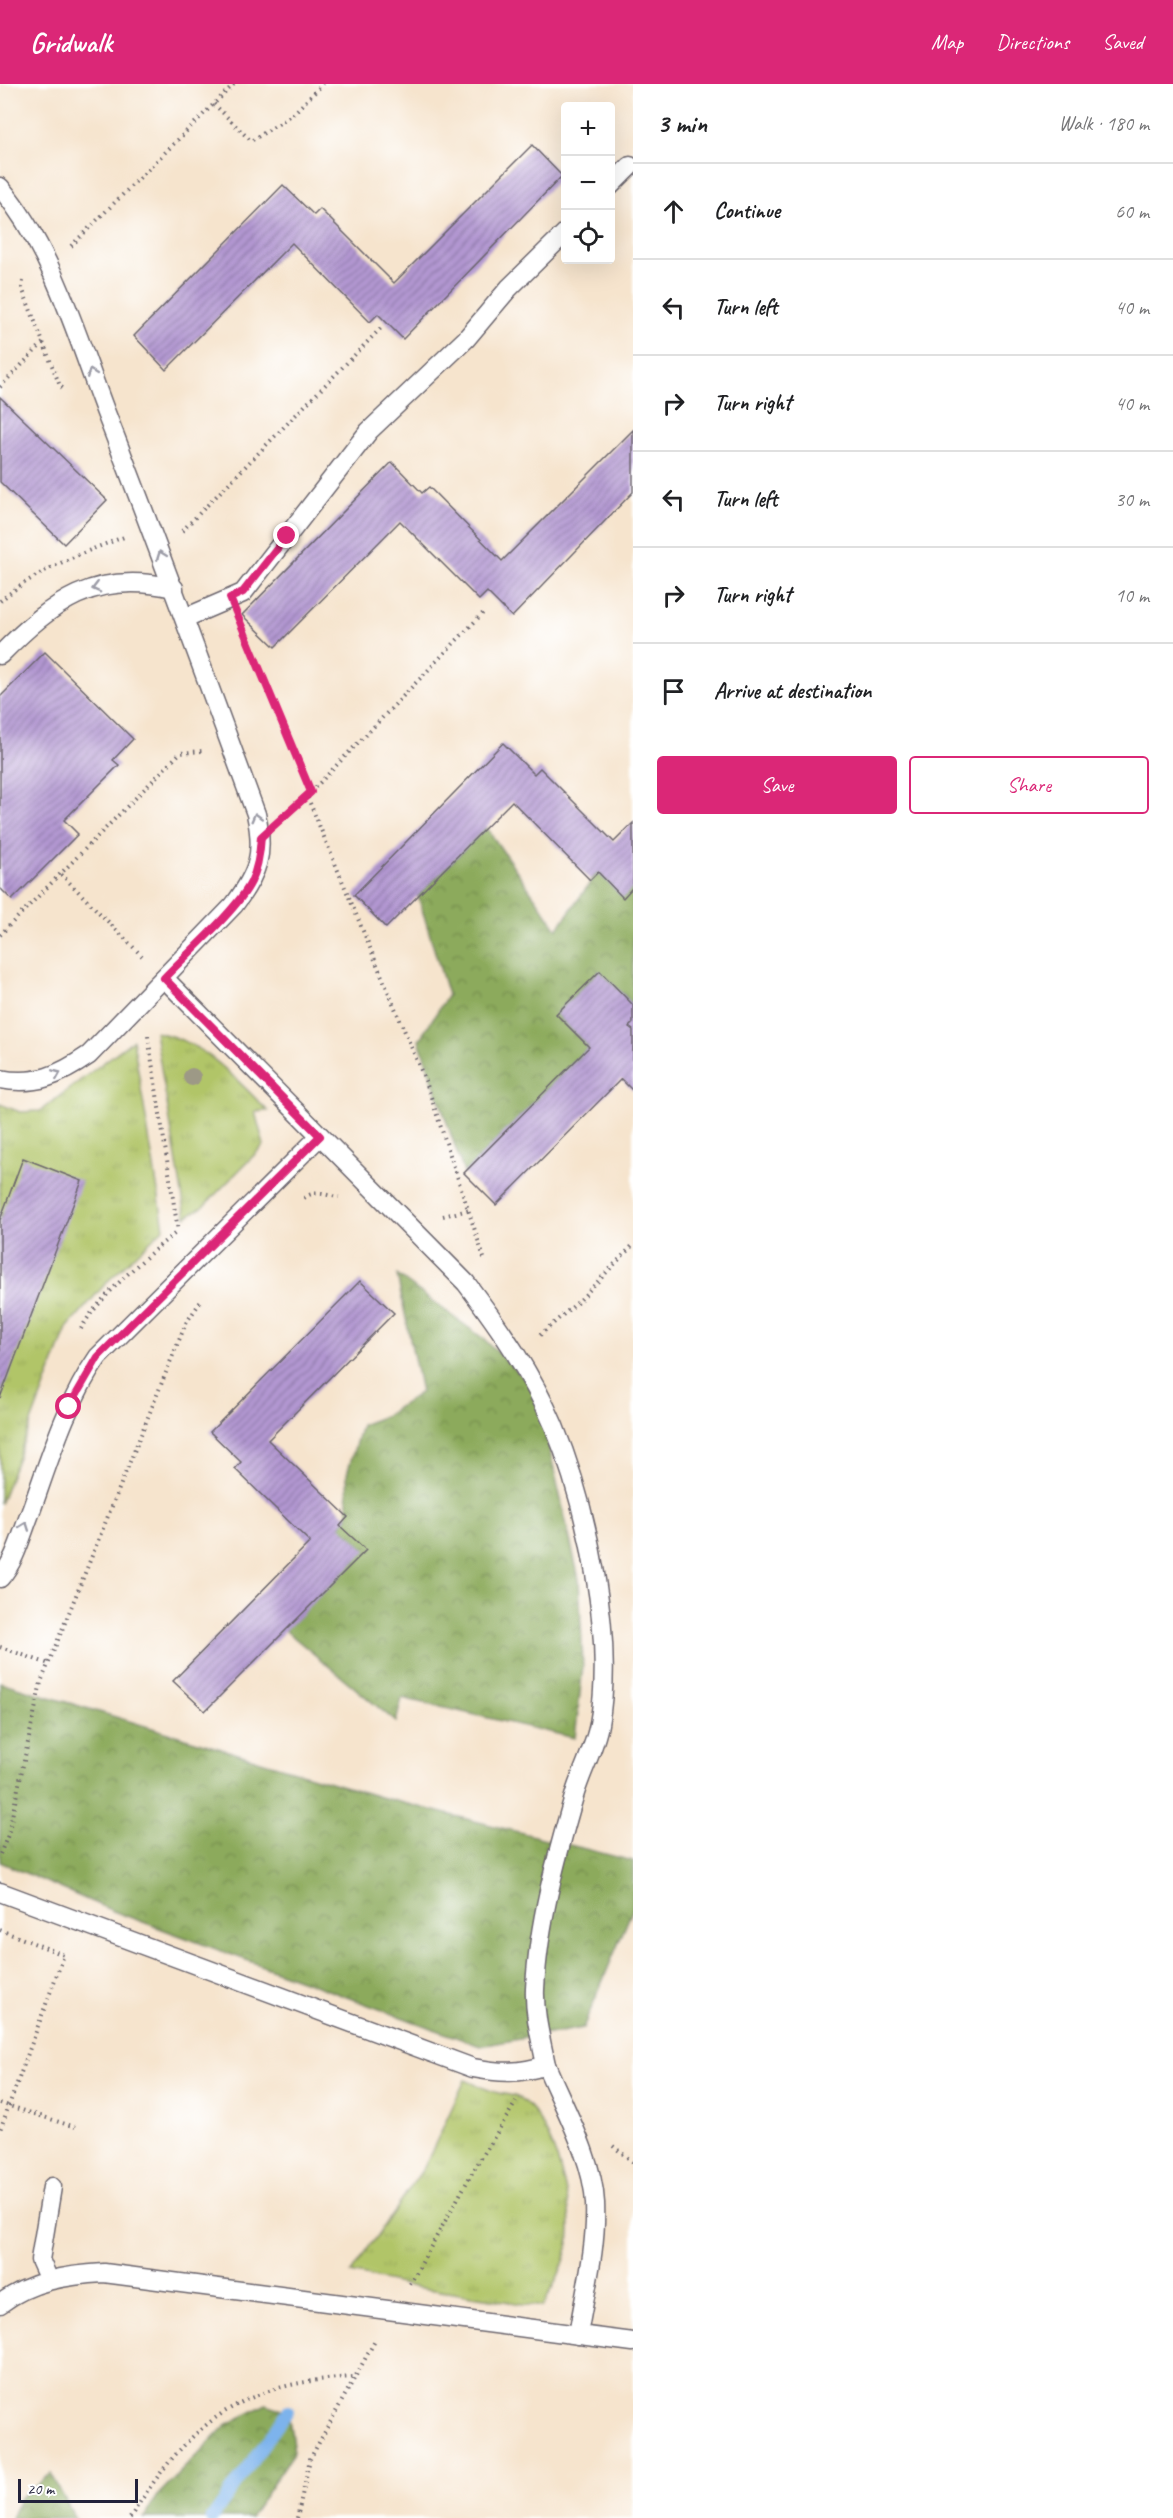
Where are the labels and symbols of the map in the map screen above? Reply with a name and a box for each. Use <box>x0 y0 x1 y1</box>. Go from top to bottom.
one-way arrow <box>86 368 98 379</box>
route end <box>273 522 299 548</box>
one-way arrow <box>156 550 169 561</box>
one-way arrow <box>91 581 102 593</box>
one-way arrow <box>251 812 264 822</box>
one-way arrow <box>51 1069 62 1081</box>
route start <box>55 1393 81 1419</box>
one-way arrow <box>18 1521 30 1532</box>
scale bar <box>18 2476 138 2504</box>

